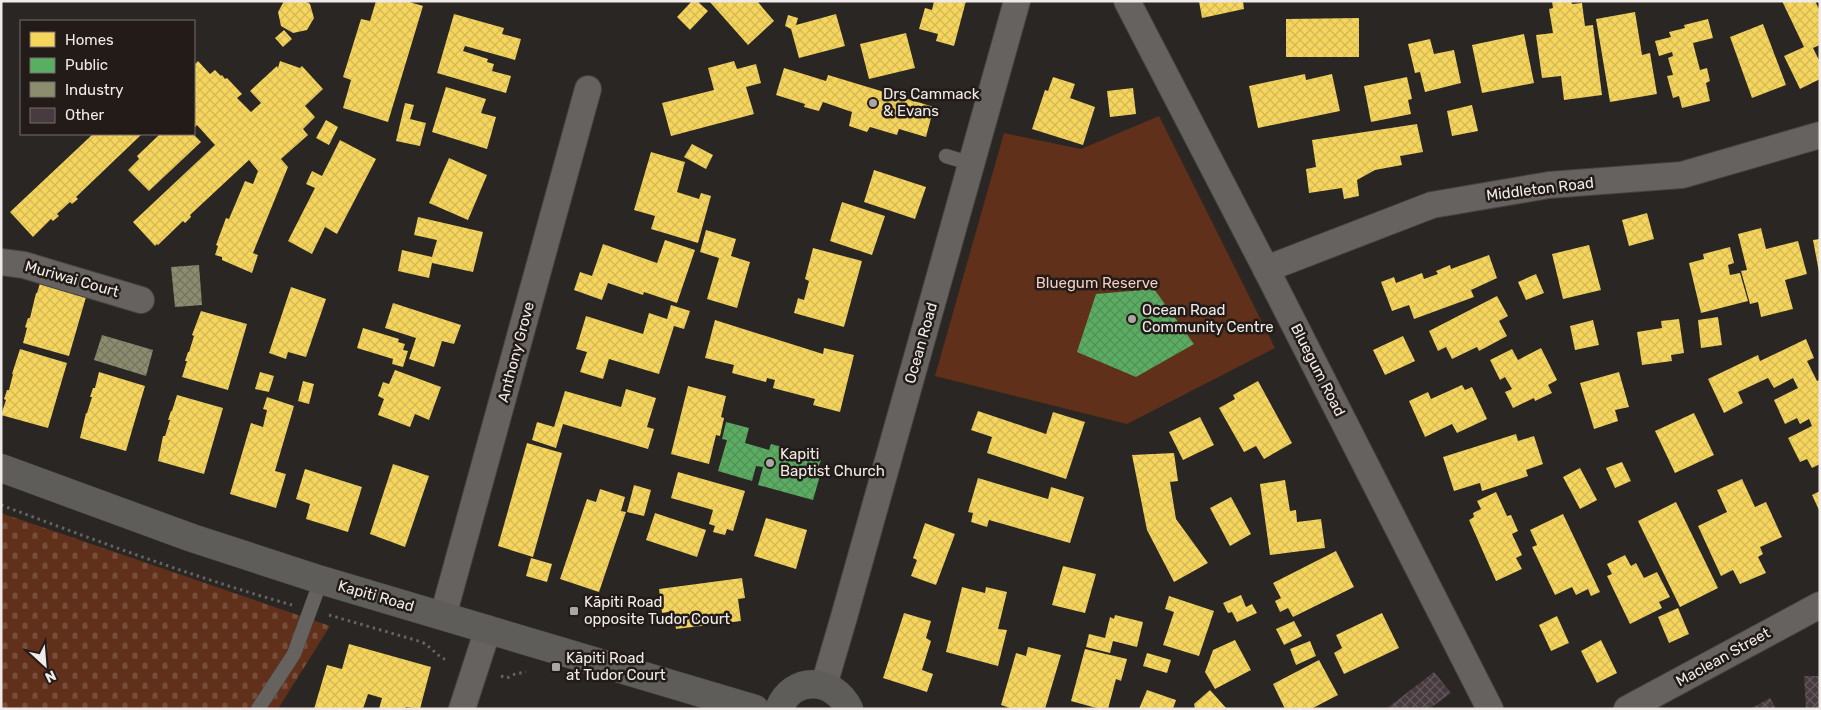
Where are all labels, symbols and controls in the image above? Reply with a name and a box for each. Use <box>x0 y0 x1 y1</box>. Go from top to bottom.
legend <box>20 20 195 135</box>
text: Homes <box>65 31 114 49</box>
text: Public <box>65 56 108 74</box>
text: Industry <box>65 81 124 99</box>
place label: Drs Cammack & Evans <box>883 85 980 120</box>
marker: Drs Cammack & Evans <box>867 97 879 109</box>
text: Other <box>65 106 105 124</box>
street label: Middleton Road <box>1485 173 1595 205</box>
street label: Muriwai Court <box>23 257 121 301</box>
park label: Bluegum Reserve <box>1036 274 1158 292</box>
street label: Anthony Grove <box>494 300 538 404</box>
street label: Ocean Road <box>901 300 941 386</box>
place label: Ocean Road Community Centre <box>1142 301 1274 336</box>
marker: Ocean Road Community Centre <box>1126 313 1138 325</box>
street label: Bluegum Road <box>1287 321 1349 419</box>
place label: Kapiti Baptist Church <box>780 445 885 480</box>
marker: Kapiti Baptist Church <box>764 457 776 469</box>
street label: Kapiti Road <box>336 577 416 615</box>
place label: Kāpiti Road opposite Tudor Court <box>584 593 730 628</box>
marker: Kāpiti Road opposite Tudor Court <box>568 605 580 617</box>
street label: Maclean Street <box>1673 624 1773 690</box>
north arrow <box>20 640 70 690</box>
place label: Kāpiti Road at Tudor Court <box>566 649 666 684</box>
marker: Kāpiti Road at Tudor Court <box>550 661 562 673</box>
text: N <box>42 666 59 686</box>

